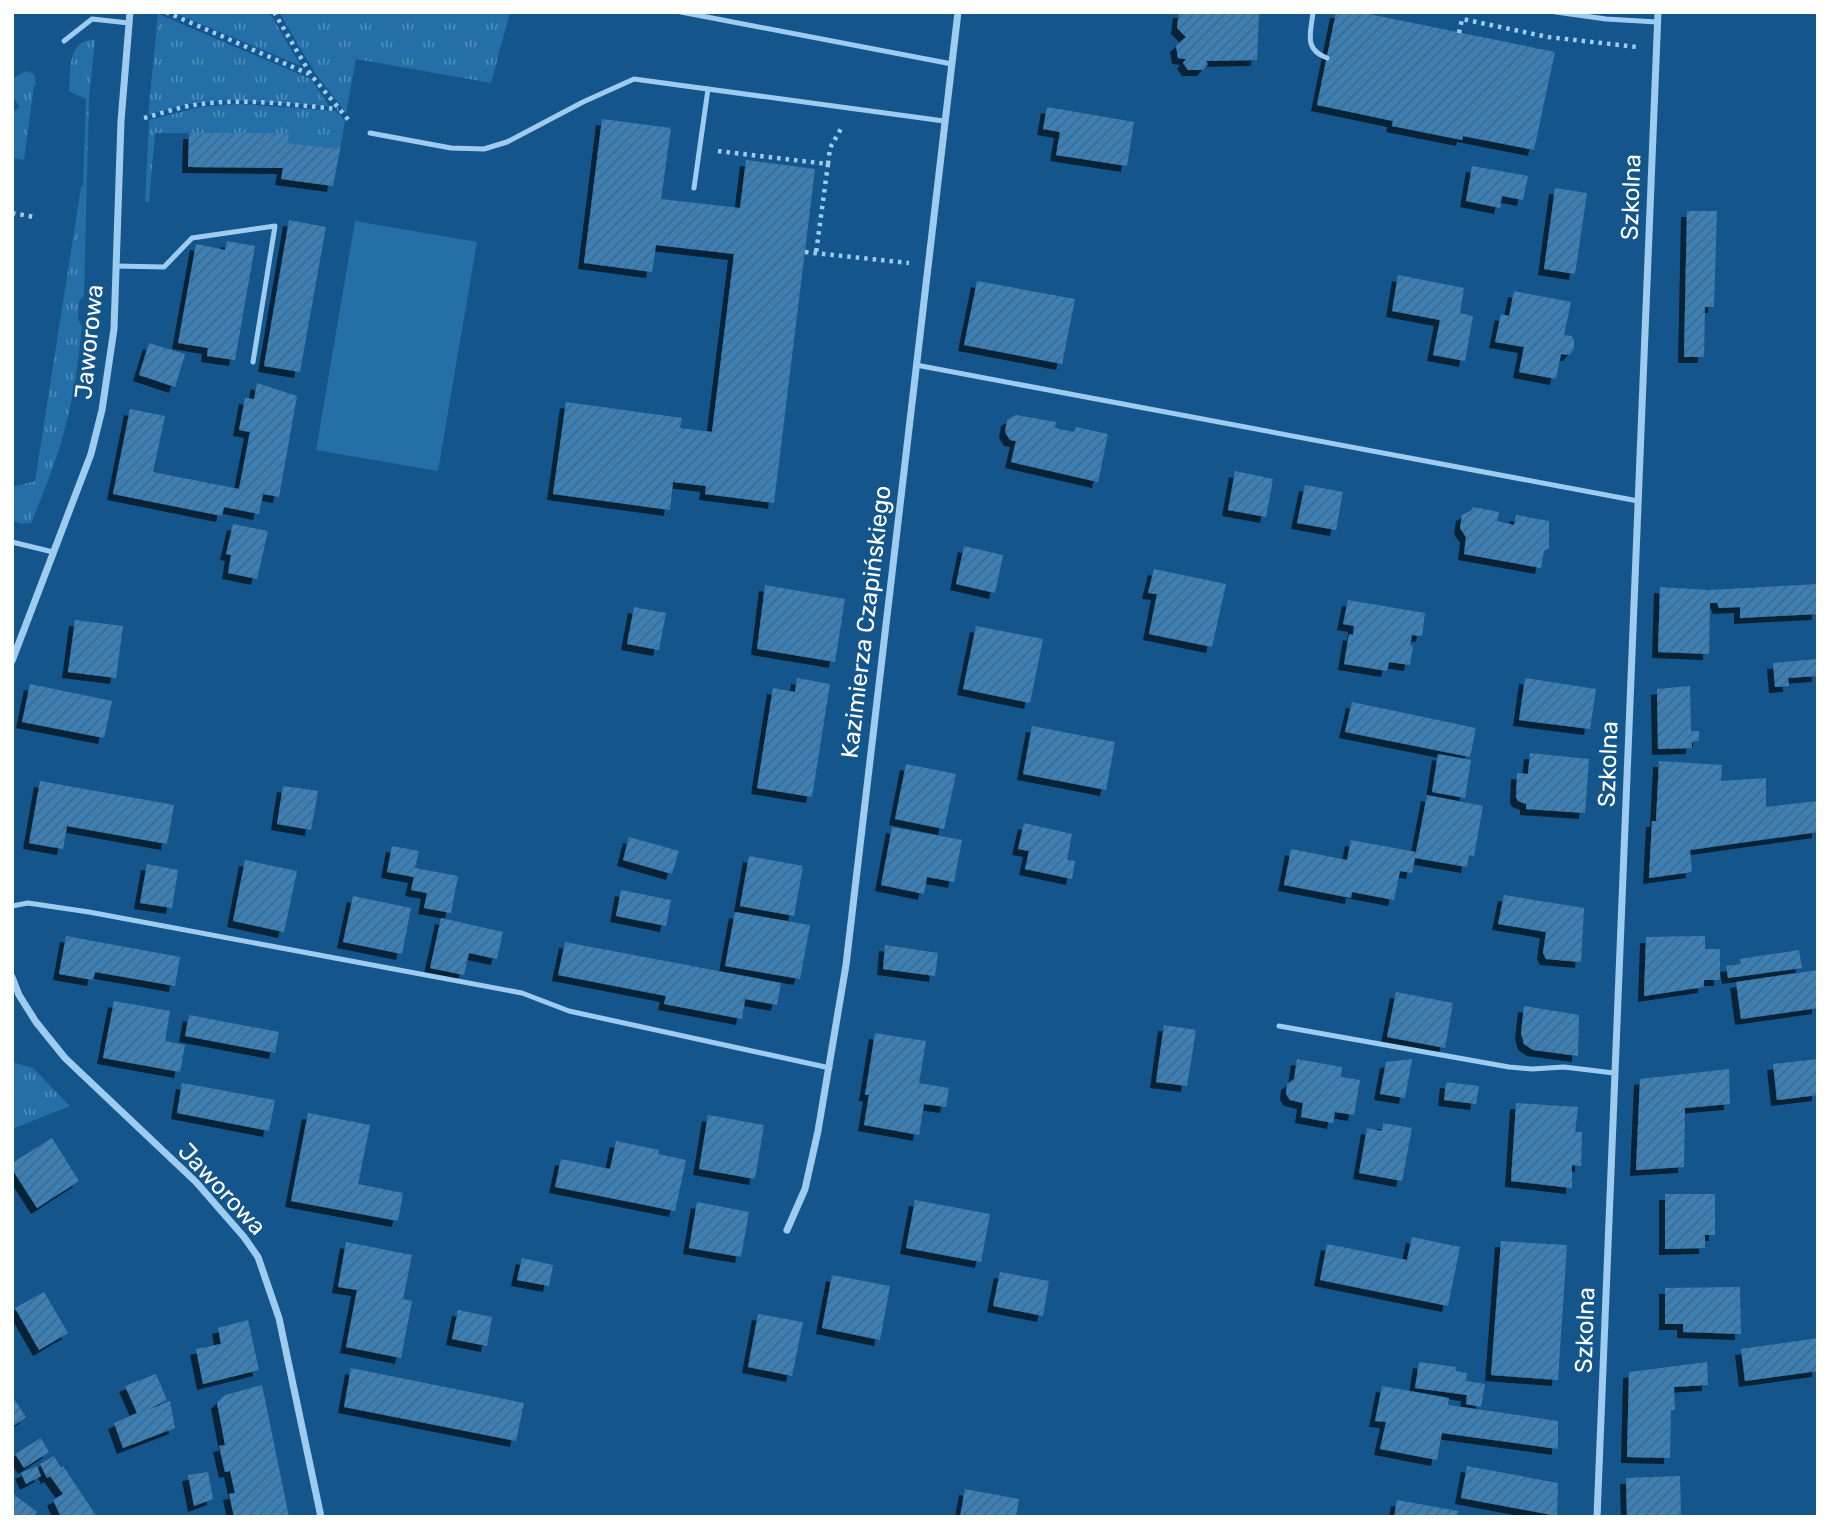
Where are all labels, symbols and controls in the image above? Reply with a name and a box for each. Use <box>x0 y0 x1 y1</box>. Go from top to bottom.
street label: Szkolna <box>1616 153 1646 241</box>
street label: Jaworowa <box>69 283 109 401</box>
street label: Kazimierza Czapińskiego <box>835 484 897 760</box>
street label: Szkolna <box>1593 720 1623 808</box>
street label: Jaworowa <box>172 1137 272 1241</box>
street label: Szkolna <box>1570 1286 1600 1374</box>

